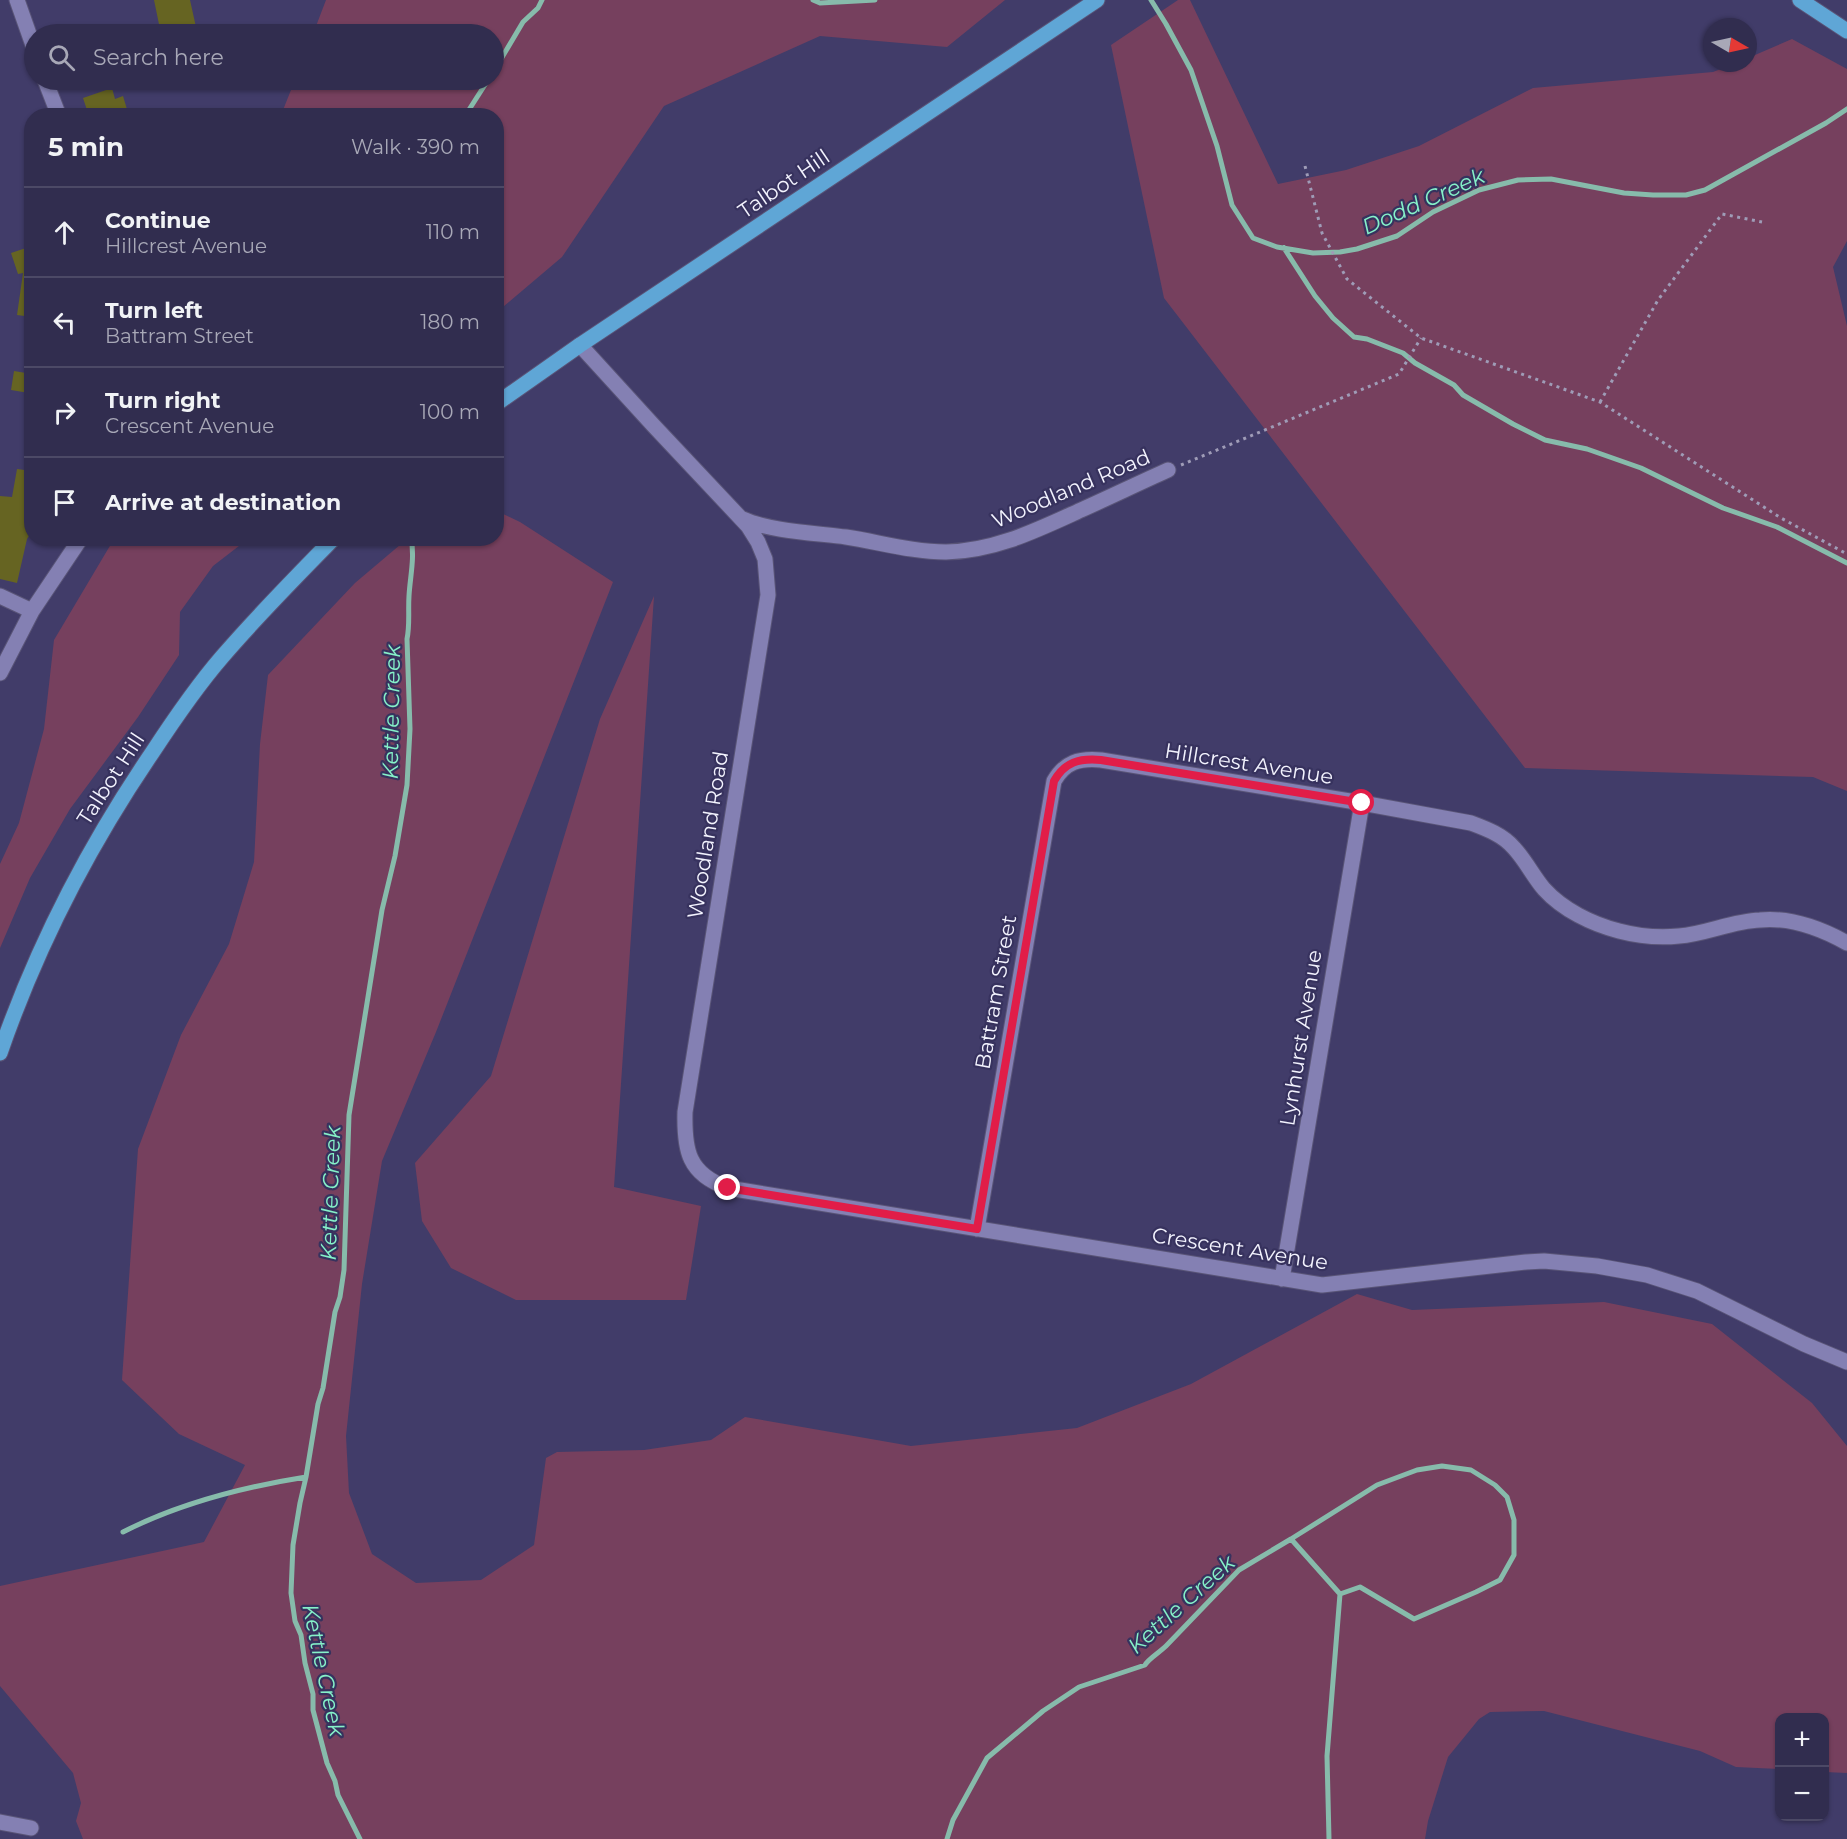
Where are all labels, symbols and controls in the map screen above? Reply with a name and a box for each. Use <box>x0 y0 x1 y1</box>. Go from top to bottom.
north arrow <box>1703 18 1757 72</box>
search box <box>24 24 504 90</box>
icon: search <box>45 41 78 74</box>
text: Search here <box>93 44 224 71</box>
text: 5 min <box>48 131 124 163</box>
text: Walk · 390 m <box>351 135 480 159</box>
street label: Talbot Hill <box>733 144 834 223</box>
water label: Dodd Creek <box>1358 162 1490 241</box>
text: Continue <box>105 207 211 234</box>
icon: ahead <box>48 216 81 249</box>
text: 110 m <box>426 220 480 244</box>
text: Hillcrest Avenue <box>105 234 267 258</box>
text: Turn left <box>105 297 203 324</box>
icon: left <box>48 306 81 339</box>
text: 180 m <box>420 310 480 334</box>
text: Battram Street <box>105 324 254 348</box>
text: Turn right <box>105 387 220 414</box>
icon: right <box>48 396 81 429</box>
text: 100 m <box>420 400 480 424</box>
text: Crescent Avenue <box>105 414 274 438</box>
street label: Woodland Road <box>988 444 1154 533</box>
icon: arrive <box>48 486 81 519</box>
text: Arrive at destination <box>105 489 341 516</box>
water label: Kettle Creek <box>377 643 406 780</box>
street label: Talbot Hill <box>72 728 150 830</box>
street label: Hillcrest Avenue <box>1163 738 1335 789</box>
street label: Woodland Road <box>682 749 733 921</box>
route start <box>1348 789 1374 815</box>
street label: Battram Street <box>970 913 1021 1071</box>
street label: Lynhurst Avenue <box>1274 948 1327 1128</box>
water label: Kettle Creek <box>315 1124 346 1261</box>
route end <box>714 1174 740 1200</box>
street label: Crescent Avenue <box>1150 1222 1330 1275</box>
water label: Kettle Creek <box>1122 1549 1241 1660</box>
water label: Kettle Creek <box>296 1601 351 1740</box>
map controls <box>1775 1713 1829 1821</box>
button: + <box>1775 1713 1829 1767</box>
button: − <box>1775 1767 1829 1821</box>

